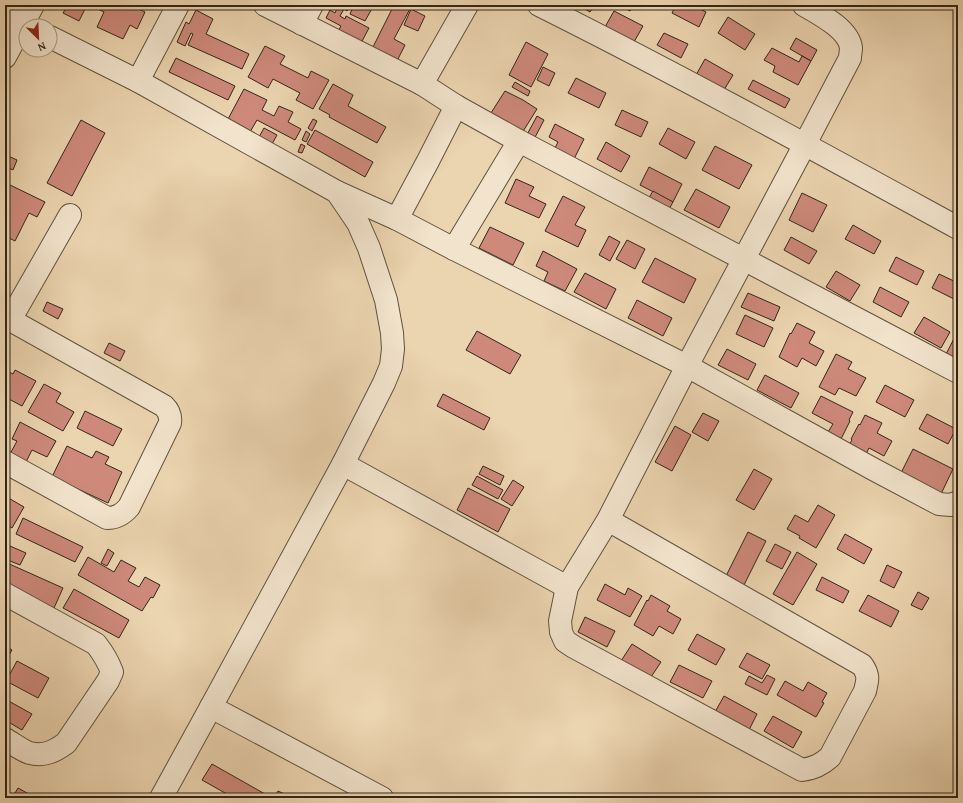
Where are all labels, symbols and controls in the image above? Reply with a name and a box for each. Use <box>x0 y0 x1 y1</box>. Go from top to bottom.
north arrow <box>18 18 58 58</box>
text: N <box>35 38 49 56</box>

